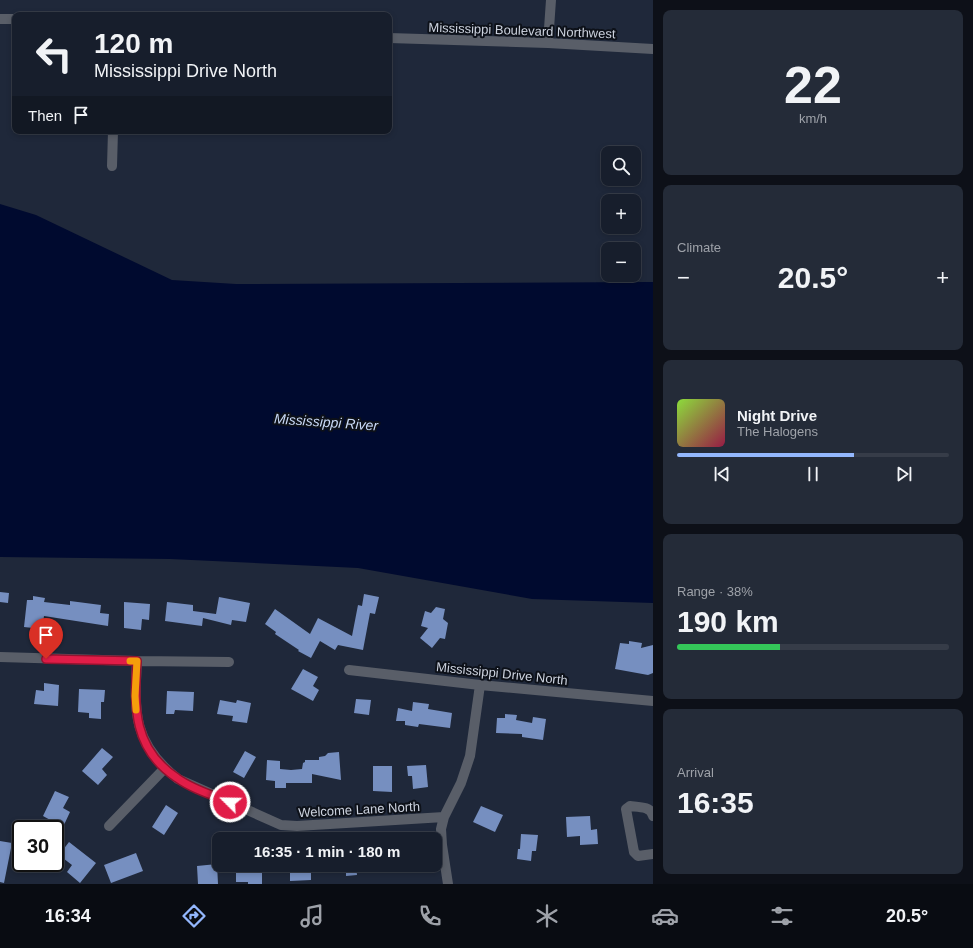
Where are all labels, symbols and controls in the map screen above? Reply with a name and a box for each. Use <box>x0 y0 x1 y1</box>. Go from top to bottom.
street label: Mississippi Boulevard Northwest <box>428 20 616 41</box>
icon: left <box>28 28 80 80</box>
text: 120 m <box>94 28 173 59</box>
text: 22 <box>784 56 842 114</box>
text: Mississippi Drive North <box>94 61 277 81</box>
icon: arrive <box>70 104 92 126</box>
text: Then <box>28 107 62 124</box>
text: km/h <box>799 111 827 126</box>
map controls <box>601 146 641 282</box>
button: search <box>601 146 641 186</box>
button: + <box>601 194 641 234</box>
text: Climate <box>677 240 721 255</box>
button: − <box>601 242 641 282</box>
text: 20.5° <box>778 261 848 294</box>
text: − <box>677 265 690 290</box>
text: + <box>936 265 949 290</box>
text: Night Drive <box>737 407 817 424</box>
water label: Mississippi River <box>273 410 380 434</box>
text: The Halogens <box>737 424 818 439</box>
icon: previous <box>711 463 733 485</box>
icon: pause <box>802 463 824 485</box>
icon: next <box>893 463 915 485</box>
text: Range · 38% <box>677 584 753 599</box>
text: 190 km <box>677 605 779 638</box>
pin <box>29 618 63 659</box>
icon: arrive <box>35 624 57 646</box>
street label: Mississippi Drive North <box>435 659 568 688</box>
text: Arrival <box>677 765 714 780</box>
position arrow <box>209 781 251 823</box>
text: 16:35 <box>677 786 754 819</box>
street label: Welcome Lane North <box>298 799 420 820</box>
speed limit sign: 30 <box>12 820 64 872</box>
text: 16:35 · 1 min · 180 m <box>254 843 400 860</box>
icon: directions <box>180 902 208 930</box>
icon: music <box>298 902 326 930</box>
icon: phone <box>416 902 444 930</box>
icon: climate <box>533 902 561 930</box>
icon: car <box>651 902 679 930</box>
icon: filters <box>768 902 796 930</box>
text: 16:34 <box>45 906 91 926</box>
text: 20.5° <box>886 906 928 926</box>

